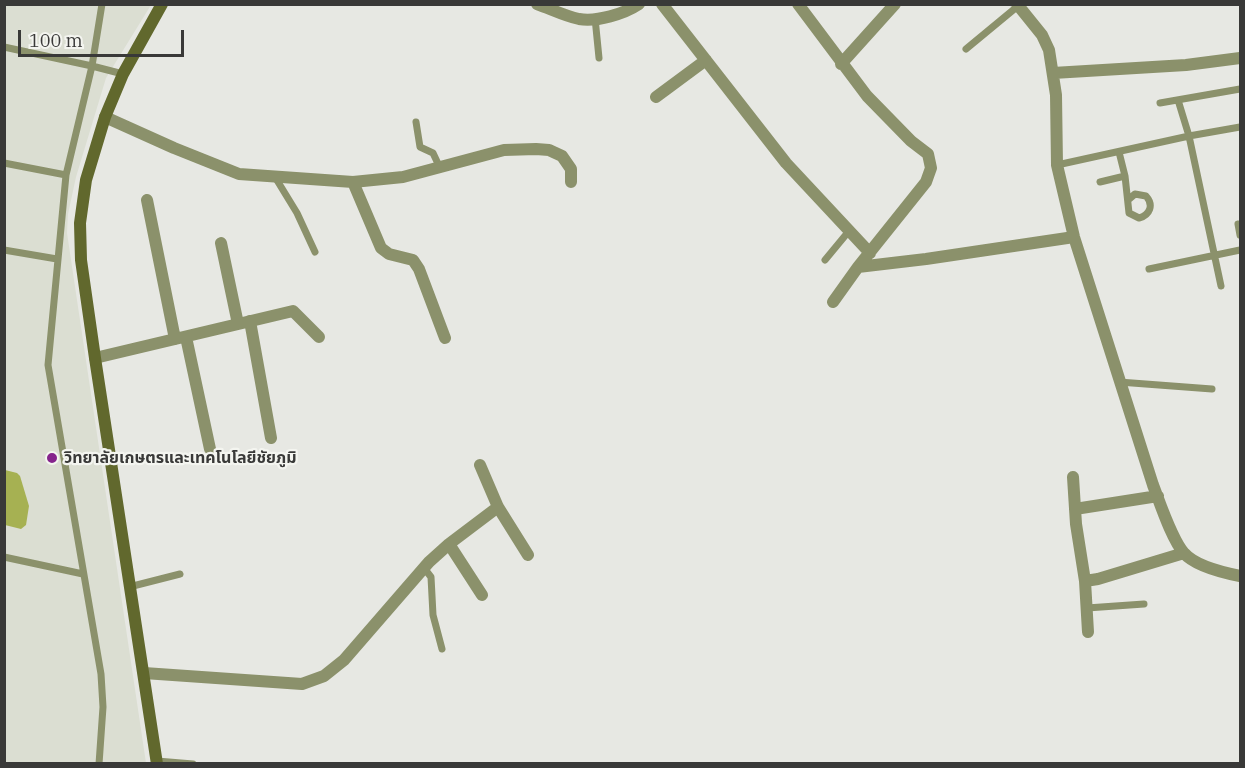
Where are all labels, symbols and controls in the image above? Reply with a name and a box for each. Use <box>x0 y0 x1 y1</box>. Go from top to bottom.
scale bar <box>21 18 188 56</box>
text: 100 m <box>29 29 83 52</box>
place label: วิทยาลัยเกษตรและเทคโนโลยีชัยภูมิ <box>64 448 297 468</box>
marker: วิทยาลัยเกษตรและเทคโนโลยีชัยภูมิ <box>45 451 59 465</box>

